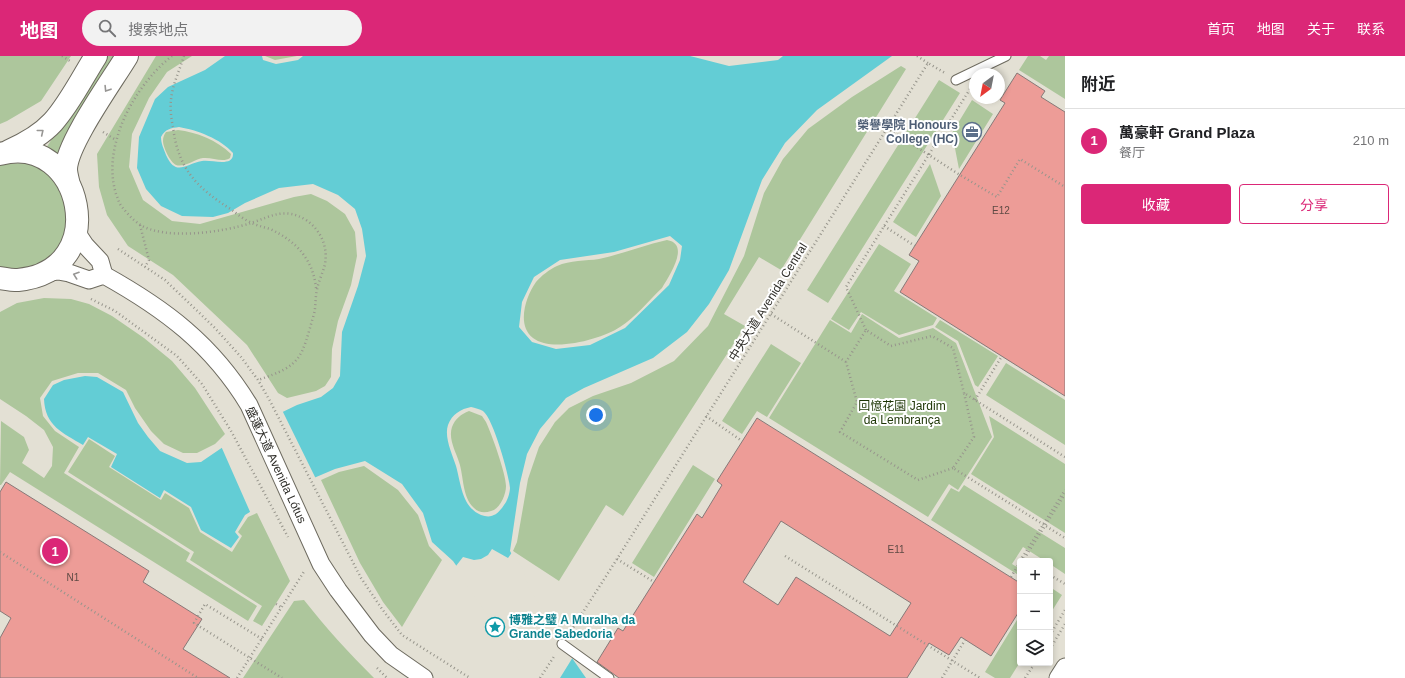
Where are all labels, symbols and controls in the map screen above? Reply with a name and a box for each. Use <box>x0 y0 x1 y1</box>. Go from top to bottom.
search box <box>82 10 362 46</box>
icon: search <box>96 17 118 39</box>
text: 地图 <box>20 20 58 41</box>
text: 搜索地点 <box>128 21 188 38</box>
text: 首页 <box>1207 21 1235 37</box>
text: 地图 <box>1257 21 1285 37</box>
text: 关于 <box>1307 21 1335 37</box>
text: 联系 <box>1357 21 1385 37</box>
north arrow <box>969 68 1005 104</box>
text: 附近 <box>1081 75 1115 94</box>
one-way arrow <box>104 85 111 92</box>
place label: 榮譽學院 Honours College (HC) <box>857 118 958 146</box>
office icon: 榮譽學院 Honours College (HC) <box>961 121 983 143</box>
text: 萬豪軒 Grand Plaza <box>1119 124 1255 141</box>
one-way arrow <box>37 130 44 137</box>
text: 1 <box>1090 133 1098 148</box>
text: 210 m <box>1353 133 1389 148</box>
text: 餐厅 <box>1119 145 1145 160</box>
button: 收藏 <box>1081 184 1231 224</box>
button: 分享 <box>1239 184 1389 224</box>
house number: E12 <box>992 205 1010 216</box>
street label: 中央大道 Avenida Central <box>726 240 810 364</box>
one-way arrow <box>73 271 80 280</box>
park label: 回憶花園 Jardim da Lembrança <box>858 399 946 427</box>
street label: 盛蓮大道 Avenida Lótus <box>243 404 309 526</box>
your location <box>586 405 606 425</box>
pin: 1 <box>42 536 68 566</box>
house number: E11 <box>887 544 905 555</box>
map controls <box>1017 558 1053 666</box>
button: + <box>1017 558 1053 594</box>
house number: N1 <box>67 572 80 583</box>
button: − <box>1017 594 1053 630</box>
place label: 博雅之璧 A Muralha da Grande Sabedoria <box>509 613 636 641</box>
place icon: 博雅之璧 A Muralha da Grande Sabedoria <box>484 616 506 638</box>
button: layers <box>1017 630 1053 666</box>

